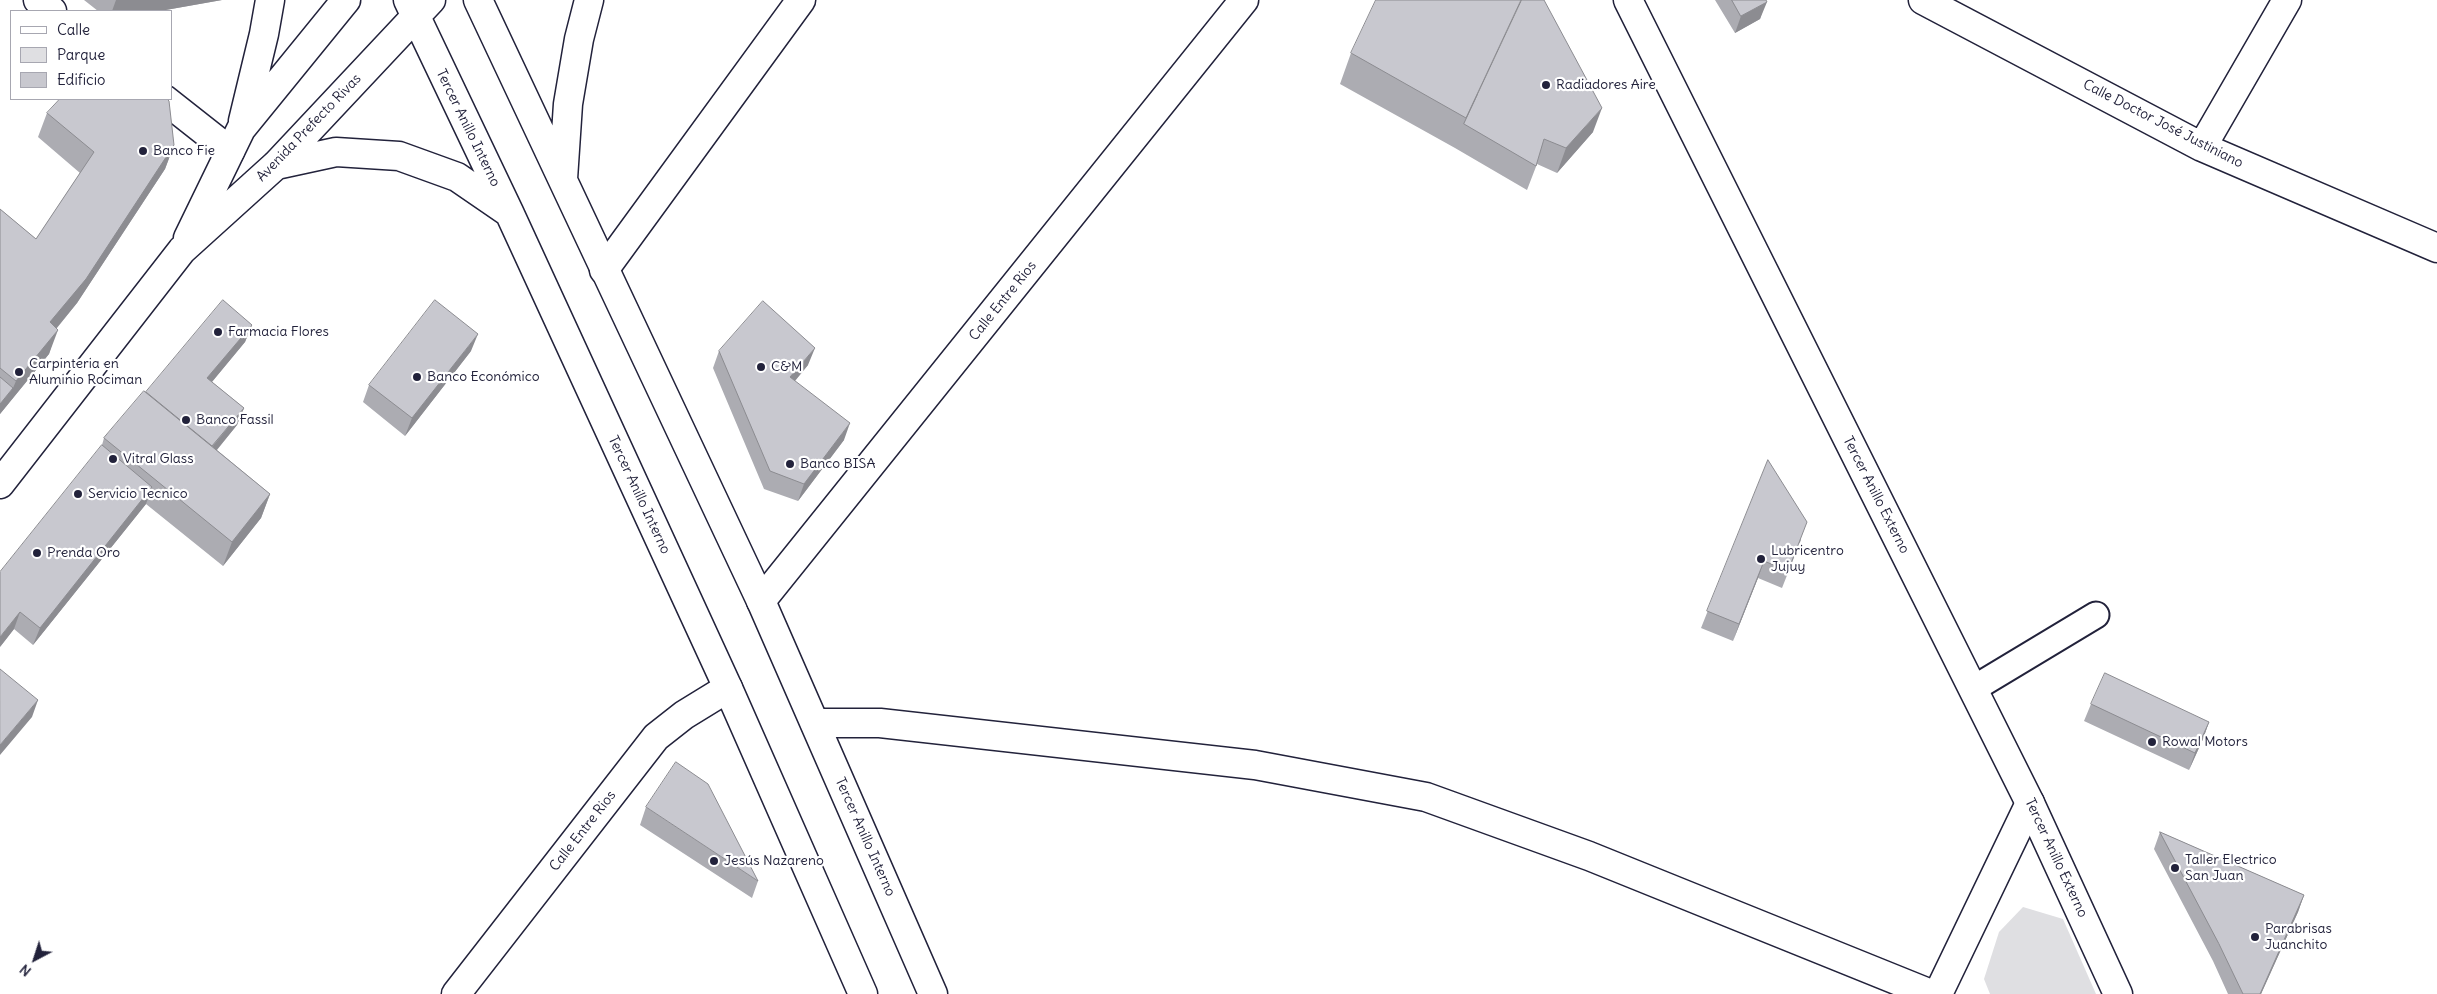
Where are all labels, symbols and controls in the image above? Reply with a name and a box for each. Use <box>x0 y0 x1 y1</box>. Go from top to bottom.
legend <box>10 10 172 100</box>
text: Calle <box>57 20 90 39</box>
text: Parque <box>57 45 105 64</box>
street label: Tercer Anillo Interno <box>432 67 504 189</box>
text: Edificio <box>57 70 105 89</box>
street label: Avenida Prefecto Rivas <box>253 71 365 185</box>
street label: Calle Doctor José Justiniano <box>2080 76 2246 172</box>
place label: Radiadores Aire <box>1556 77 1656 93</box>
marker: Radiadores Aire <box>1540 79 1552 91</box>
place label: Banco Fie <box>153 143 215 159</box>
marker: Banco Fie <box>137 145 149 157</box>
street label: Calle Entre Rios <box>966 258 1040 344</box>
place label: Farmacia Flores <box>228 324 329 340</box>
marker: Farmacia Flores <box>212 326 224 338</box>
place label: Carpinteria en Aluminio Rociman <box>29 356 142 388</box>
place label: C&M <box>771 359 802 375</box>
marker: C&M <box>755 361 767 373</box>
marker: Carpinteria en Aluminio Rociman <box>13 366 25 378</box>
place label: Banco Económico <box>427 369 540 385</box>
marker: Banco Económico <box>411 371 423 383</box>
place label: Banco Fassil <box>196 412 274 428</box>
marker: Banco Fassil <box>180 414 192 426</box>
street label: Tercer Anillo Interno <box>604 433 674 557</box>
street label: Tercer Anillo Externo <box>1839 434 1913 556</box>
place label: Vitral Glass <box>123 451 194 467</box>
marker: Vitral Glass <box>107 453 119 465</box>
place label: Banco BISA <box>800 456 875 472</box>
marker: Banco BISA <box>784 458 796 470</box>
place label: Servicio Tecnico <box>88 486 188 502</box>
marker: Servicio Tecnico <box>72 488 84 500</box>
place label: Lubricentro Jujuy <box>1771 543 1844 576</box>
place label: Prenda Oro <box>47 545 120 561</box>
marker: Prenda Oro <box>31 547 43 559</box>
marker: Lubricentro Jujuy <box>1755 553 1767 565</box>
place label: Rowal Motors <box>2162 734 2248 750</box>
marker: Rowal Motors <box>2146 736 2158 748</box>
street label: Tercer Anillo Interno <box>831 775 899 899</box>
street label: Calle Entre Rios <box>546 787 620 875</box>
street label: Tercer Anillo Externo <box>2021 796 2091 920</box>
place label: Taller Electrico San Juan <box>2185 852 2277 884</box>
place label: Jesús Nazareno <box>724 853 824 869</box>
marker: Jesús Nazareno <box>708 855 720 867</box>
marker: Taller Electrico San Juan <box>2169 862 2181 874</box>
place label: Parabrisas Juanchito <box>2265 921 2332 954</box>
marker: Parabrisas Juanchito <box>2249 931 2261 943</box>
north arrow <box>10 934 60 984</box>
text: N <box>16 960 35 980</box>

